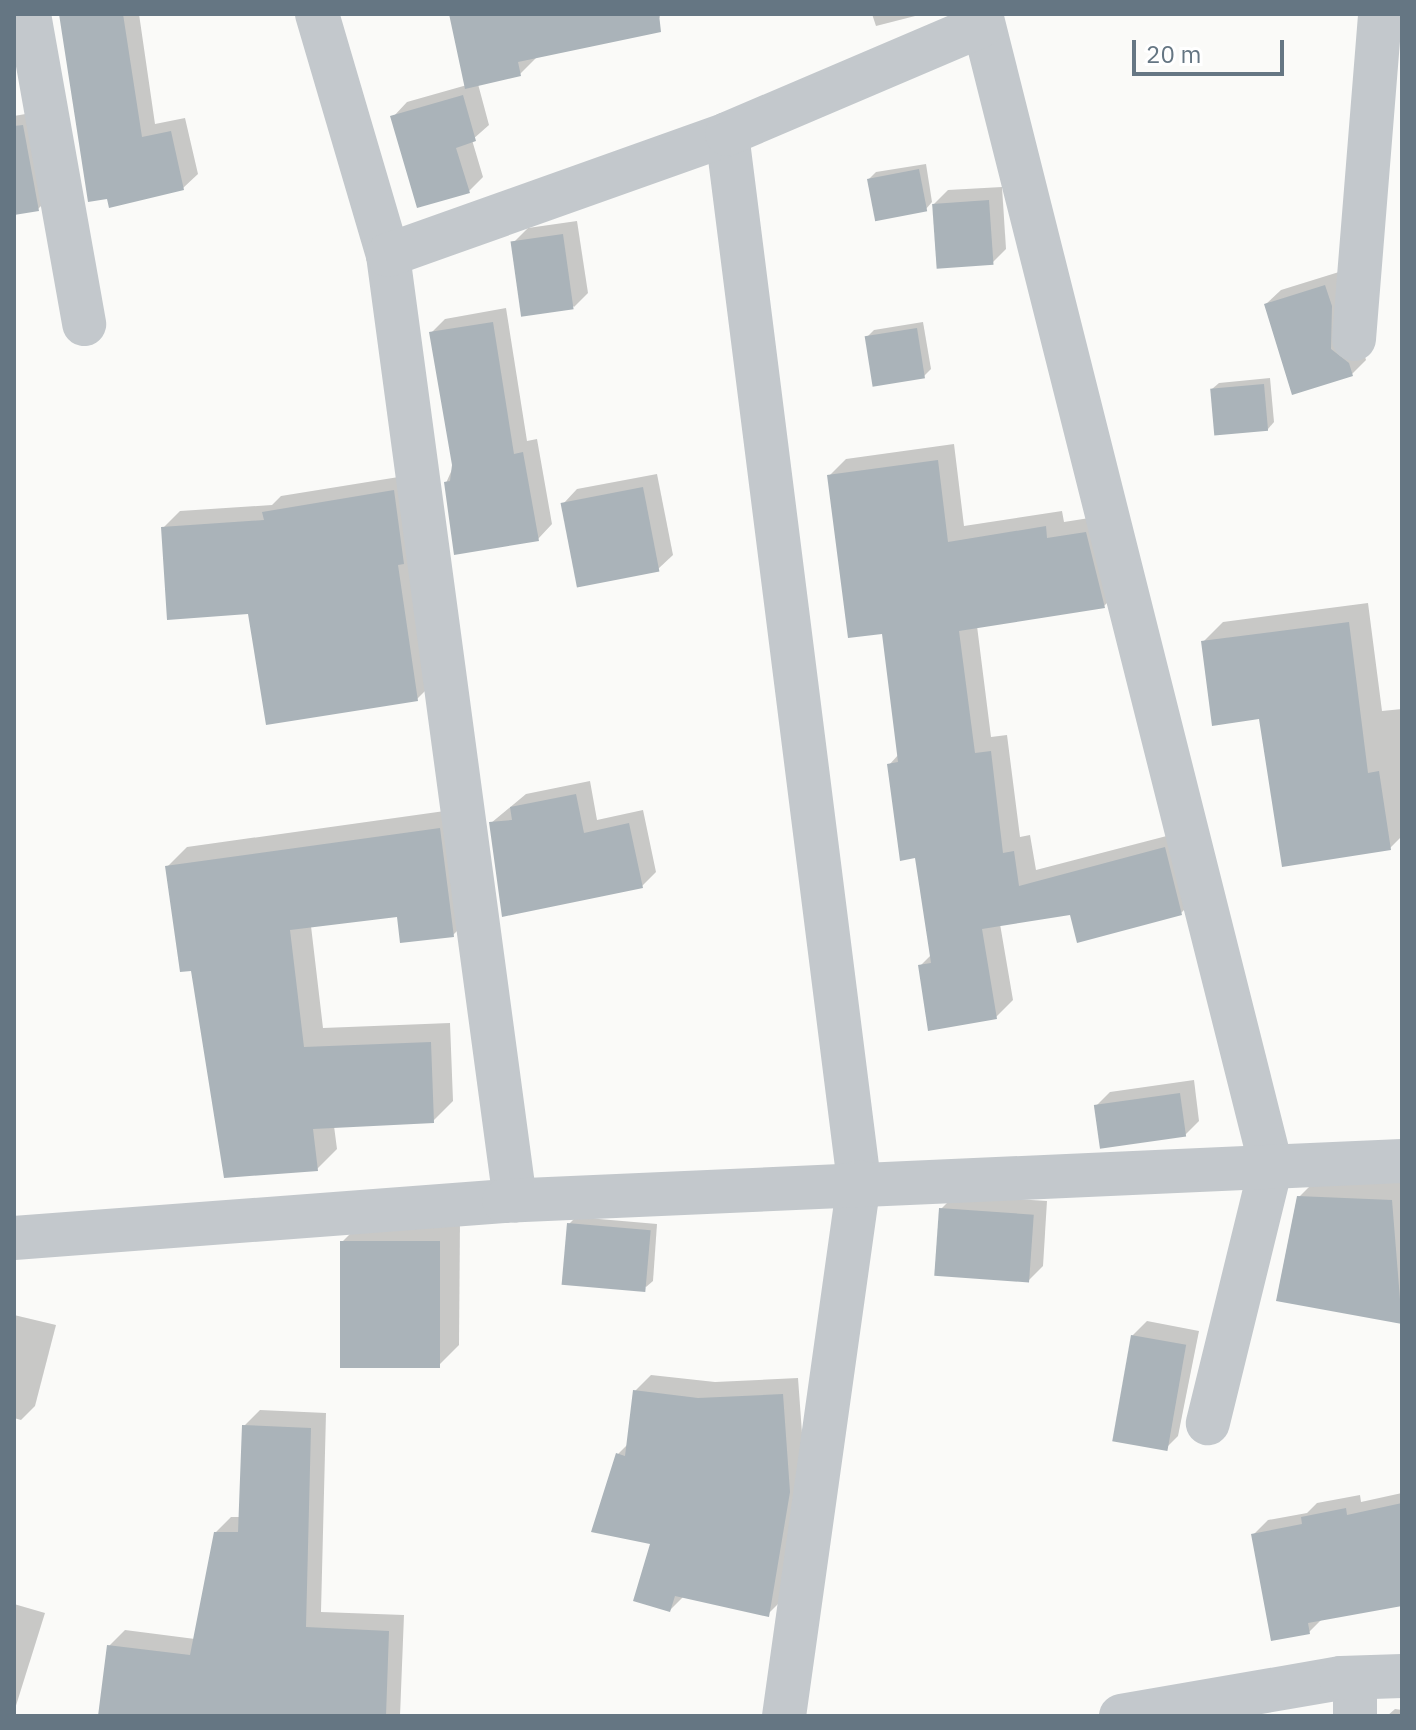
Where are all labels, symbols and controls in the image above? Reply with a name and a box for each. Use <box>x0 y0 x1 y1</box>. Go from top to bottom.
scale bar <box>1136 24 1288 74</box>
text: 20 m <box>1146 38 1201 70</box>

